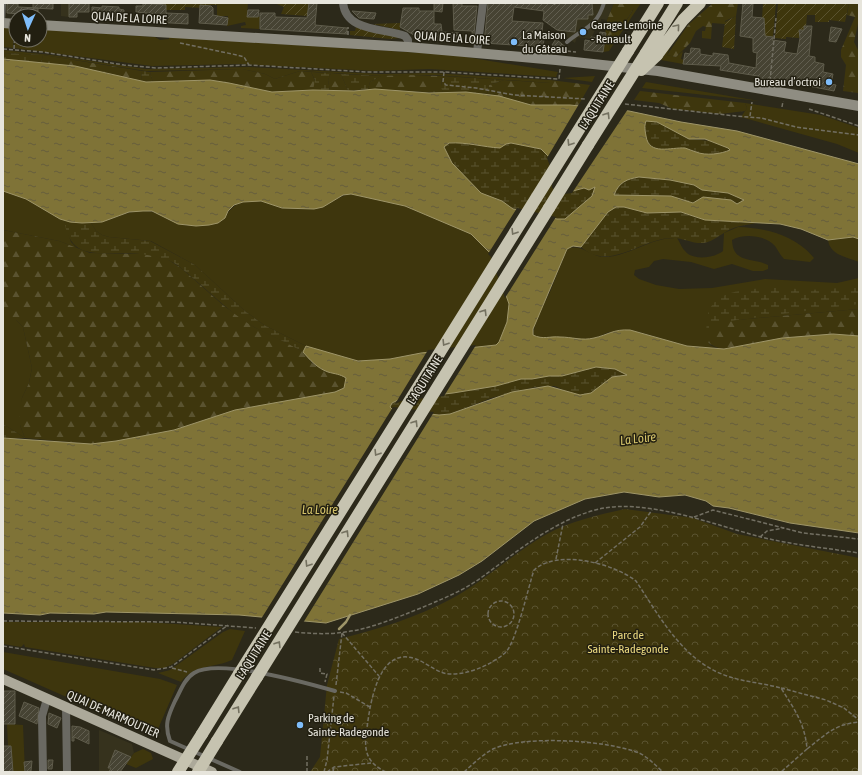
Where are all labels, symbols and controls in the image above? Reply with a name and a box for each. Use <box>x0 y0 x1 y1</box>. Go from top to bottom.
north arrow <box>8 8 48 48</box>
street label: QUAI DE LA LOIRE <box>91 9 167 27</box>
place label: Garage Lemoine - Renault <box>591 18 662 46</box>
one-way arrow <box>672 25 679 32</box>
marker: Garage Lemoine - Renault <box>578 27 588 37</box>
street label: QUAI DE LA LOIRE <box>414 28 490 48</box>
place label: La Maison du Gâteau <box>522 28 567 56</box>
text: N <box>24 32 31 44</box>
marker: La Maison du Gâteau <box>509 37 519 47</box>
place label: Bureau d’octroi <box>754 75 821 89</box>
marker: Bureau d’octroi <box>824 77 834 87</box>
street label: L'AQUITAINE <box>576 78 618 132</box>
one-way arrow <box>602 112 610 119</box>
one-way arrow <box>567 139 575 146</box>
one-way arrow <box>512 228 519 235</box>
one-way arrow <box>479 309 487 316</box>
one-way arrow <box>443 339 450 346</box>
street label: L'AQUITAINE <box>404 353 446 407</box>
one-way arrow <box>410 420 418 427</box>
water label: La Loire <box>619 429 657 448</box>
one-way arrow <box>374 449 381 456</box>
water label: La Loire <box>302 502 338 517</box>
one-way arrow <box>342 530 349 537</box>
one-way arrow <box>306 559 313 566</box>
street label: L'AQUITAINE <box>233 628 275 682</box>
park label: Parc de Sainte-Radegonde <box>587 628 669 656</box>
one-way arrow <box>273 641 280 648</box>
street label: QUAI DE MARMOUTIER <box>65 687 161 741</box>
one-way arrow <box>232 706 240 713</box>
place label: Parking de Sainte-Radegonde <box>308 711 389 739</box>
marker: Parking de Sainte-Radegonde <box>295 720 305 730</box>

